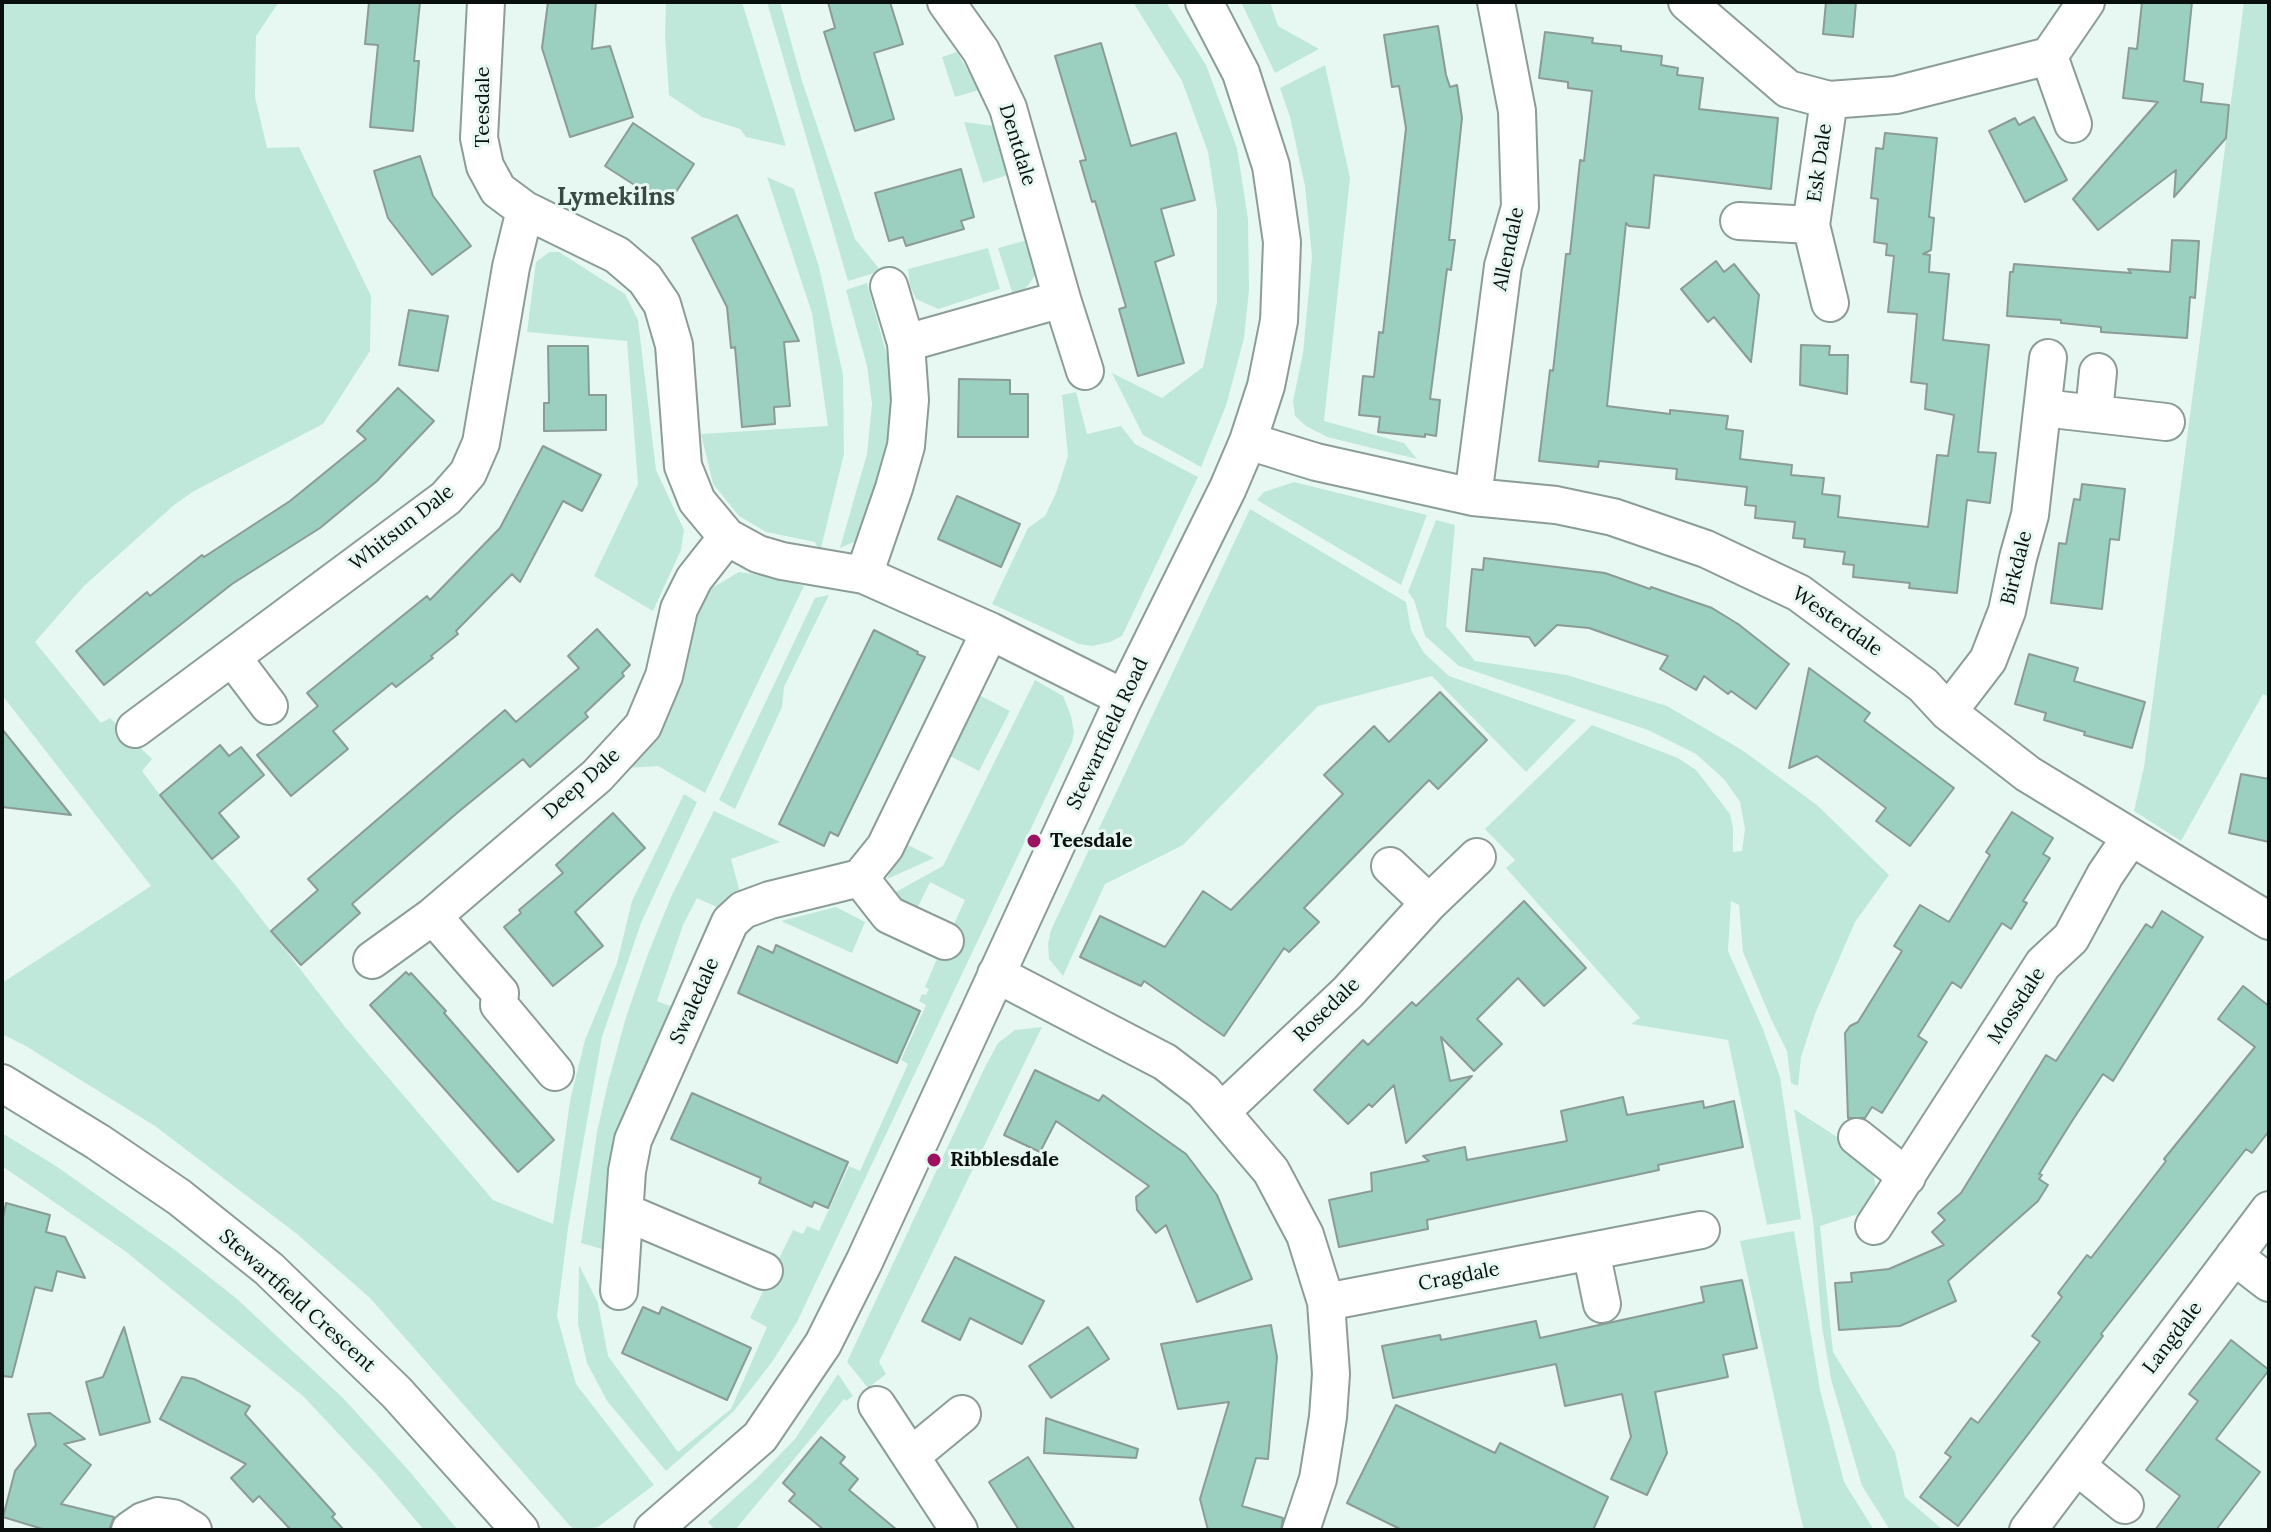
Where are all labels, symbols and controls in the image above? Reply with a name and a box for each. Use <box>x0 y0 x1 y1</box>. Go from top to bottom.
street label: Teesdale <box>471 66 495 148</box>
street label: Dentdale <box>993 101 1041 189</box>
street label: Esk Dale <box>1803 122 1837 204</box>
district label: Lymekilns <box>557 184 675 212</box>
street label: Allendale <box>1488 205 1530 293</box>
street label: Whitsun Dale <box>345 480 459 576</box>
street label: Birkdale <box>1996 528 2038 608</box>
street label: Westerdale <box>1787 582 1887 662</box>
street label: Stewartfield Road <box>1062 654 1154 814</box>
street label: Deep Dale <box>539 743 625 825</box>
place label: Teesdale <box>1050 829 1133 853</box>
marker: Teesdale <box>1025 832 1043 850</box>
street label: Swaledale <box>665 954 725 1048</box>
street label: Mossdale <box>1983 963 2051 1049</box>
street label: Rosedale <box>1289 973 1365 1047</box>
place label: Ribblesdale <box>950 1148 1059 1172</box>
marker: Ribblesdale <box>925 1151 943 1169</box>
street label: Stewartfield Crescent <box>214 1224 380 1378</box>
street label: Cragdale <box>1416 1257 1502 1297</box>
street label: Langdale <box>2138 1297 2208 1379</box>

